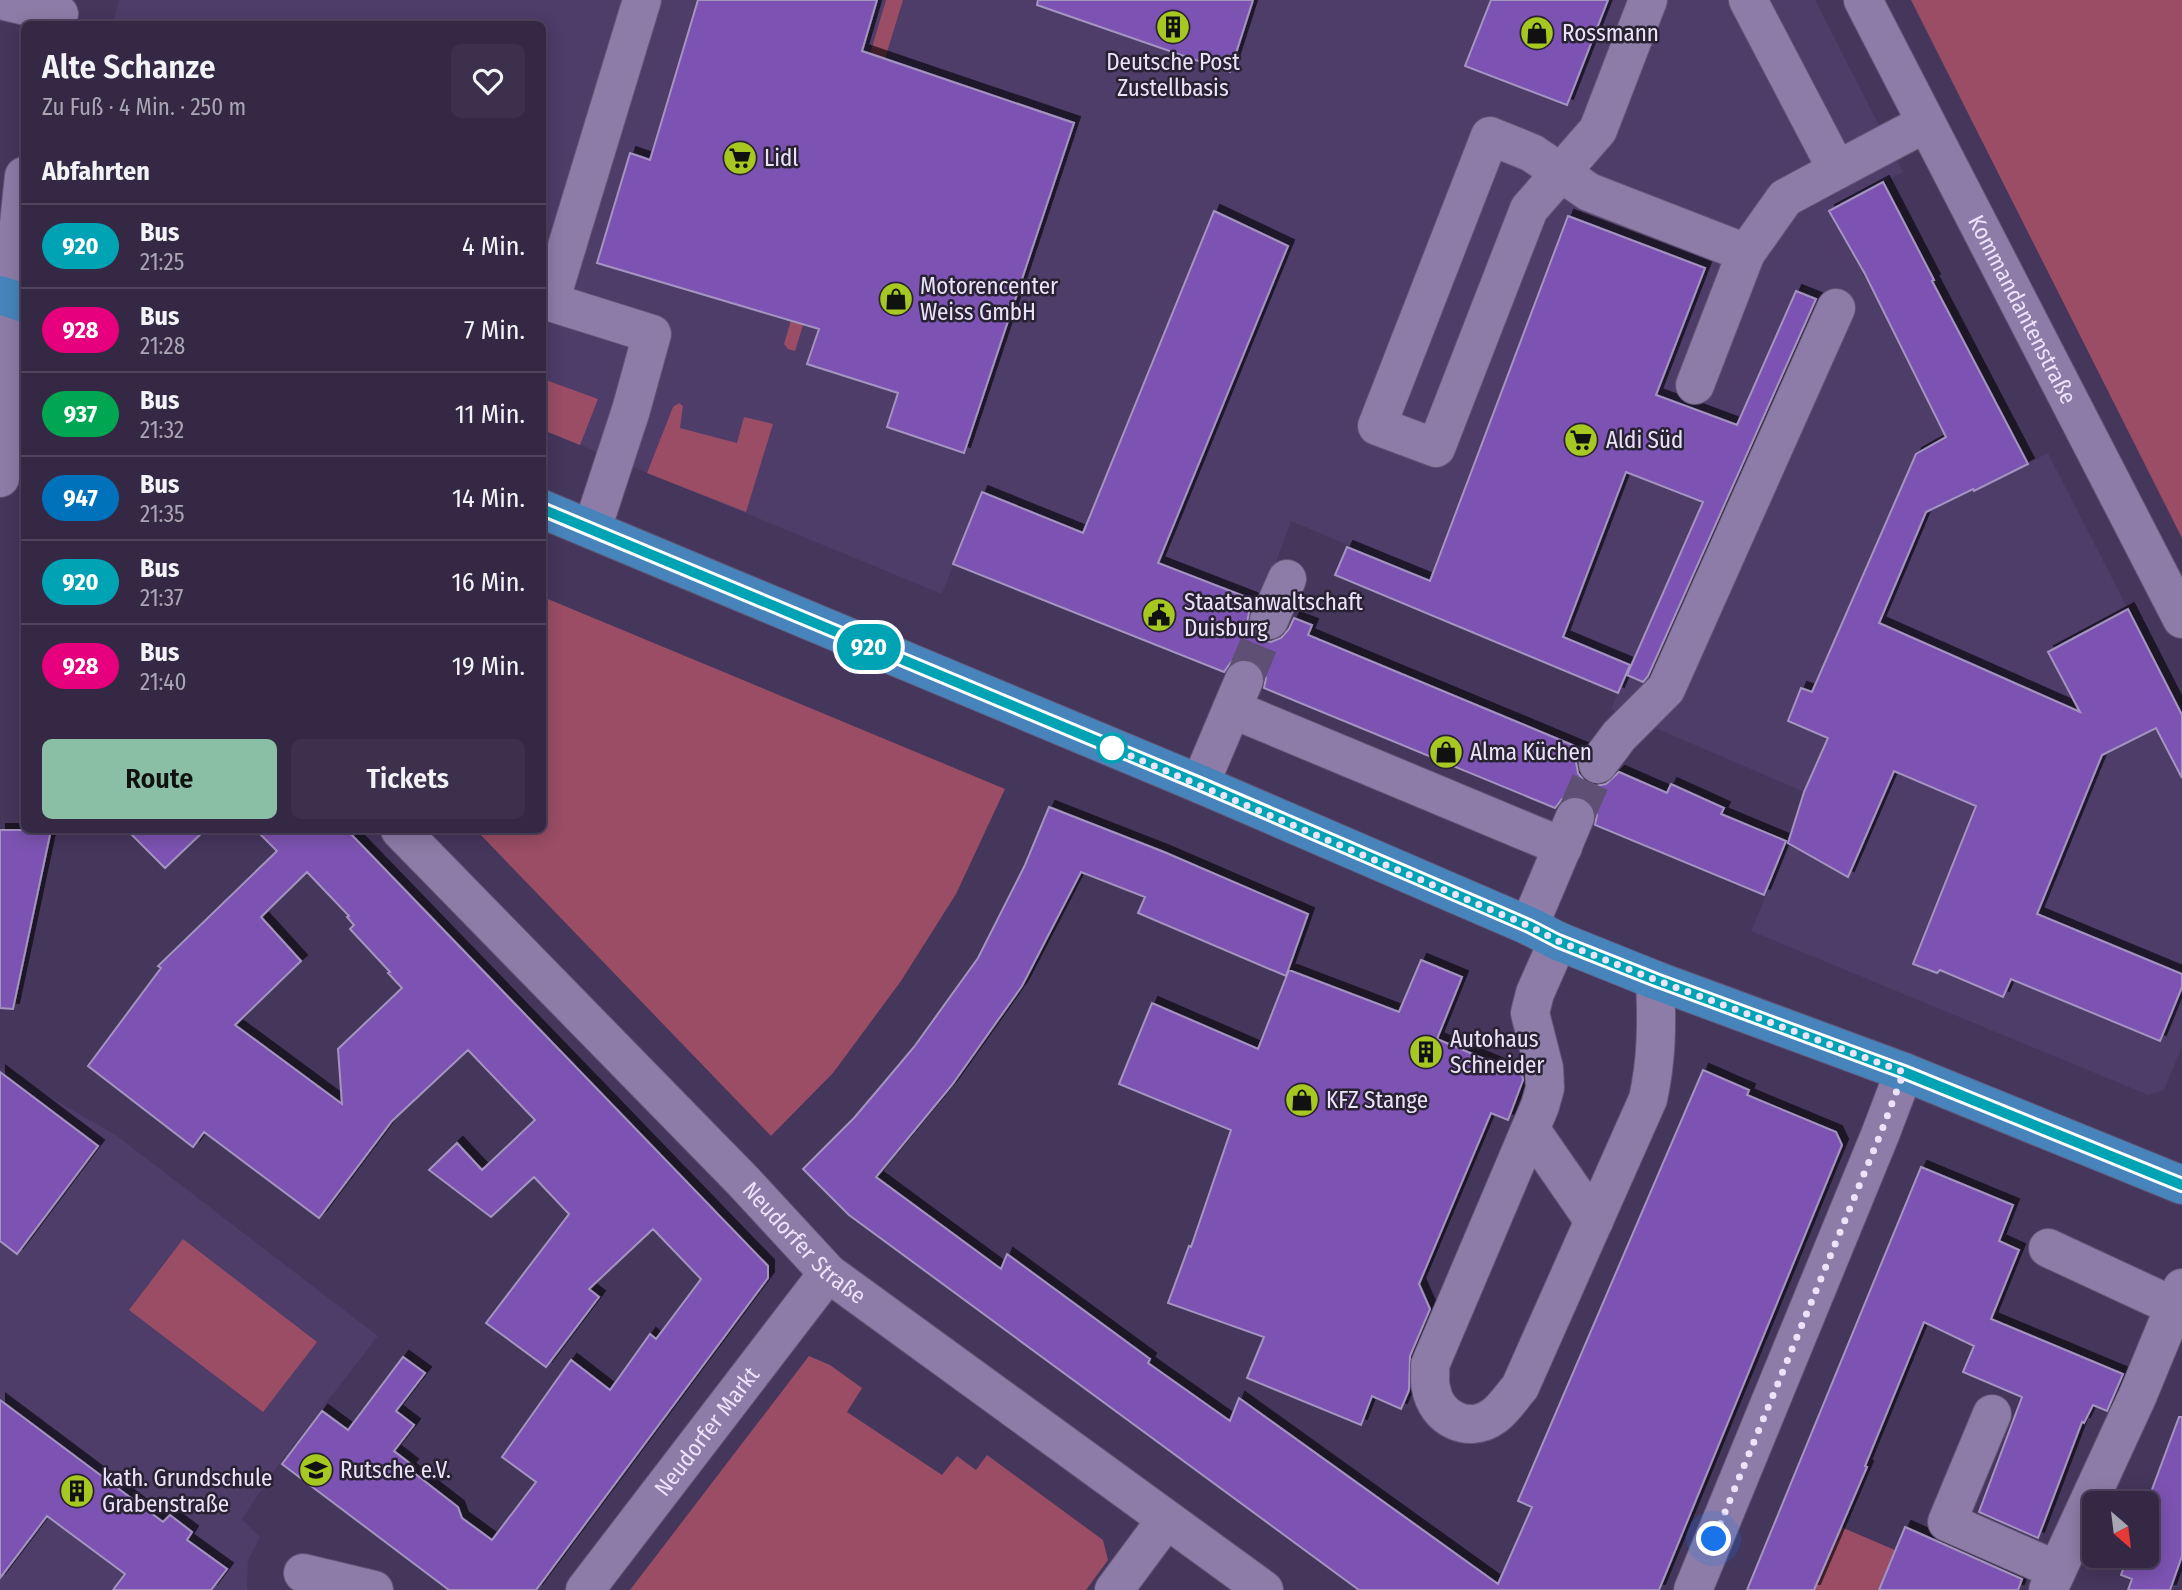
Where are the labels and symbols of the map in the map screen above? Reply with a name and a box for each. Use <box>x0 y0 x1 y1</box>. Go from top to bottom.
building icon: Deutsche Post Zustellbasis <box>1154 8 1192 46</box>
shop icon: Rossmann <box>1518 14 1556 52</box>
place label: Rossmann <box>1562 19 1659 47</box>
place label: Deutsche Post Zustellbasis <box>1106 48 1240 102</box>
supermarket icon: Lidl <box>721 139 759 177</box>
place label: Lidl <box>764 144 798 172</box>
street label: Kommandantenstraße <box>1962 210 2083 409</box>
place label: Motorencenter Weiss GmbH <box>920 272 1058 326</box>
shop icon: Motorencenter Weiss GmbH <box>877 280 915 318</box>
supermarket icon: Aldi Süd <box>1562 421 1600 459</box>
place label: Aldi Süd <box>1606 426 1683 454</box>
place label: Staatsanwaltschaft Duisburg <box>1184 588 1363 642</box>
public building icon: Staatsanwaltschaft Duisburg <box>1140 596 1178 634</box>
line badge: 920 <box>829 624 909 670</box>
unlabelled marker <box>1097 733 1127 763</box>
shop icon: Alma Küchen <box>1427 733 1465 771</box>
place label: Alma Küchen <box>1470 738 1592 766</box>
place label: Autohaus Schneider <box>1450 1025 1544 1079</box>
building icon: Autohaus Schneider <box>1407 1033 1445 1071</box>
shop icon: KFZ Stange <box>1283 1081 1321 1119</box>
place label: KFZ Stange <box>1326 1086 1428 1114</box>
street label: Neudorfer Straße <box>737 1176 871 1310</box>
street label: Neudorfer Markt <box>648 1361 765 1501</box>
school or university icon: Rutsche e.V. <box>297 1451 335 1489</box>
place label: Rutsche e.V. <box>340 1456 451 1484</box>
place label: kath. Grundschule Grabenstraße <box>102 1464 272 1518</box>
building icon: kath. Grundschule Grabenstraße <box>58 1472 96 1510</box>
north arrow <box>2082 1491 2160 1568</box>
your location <box>1696 1521 1731 1556</box>

